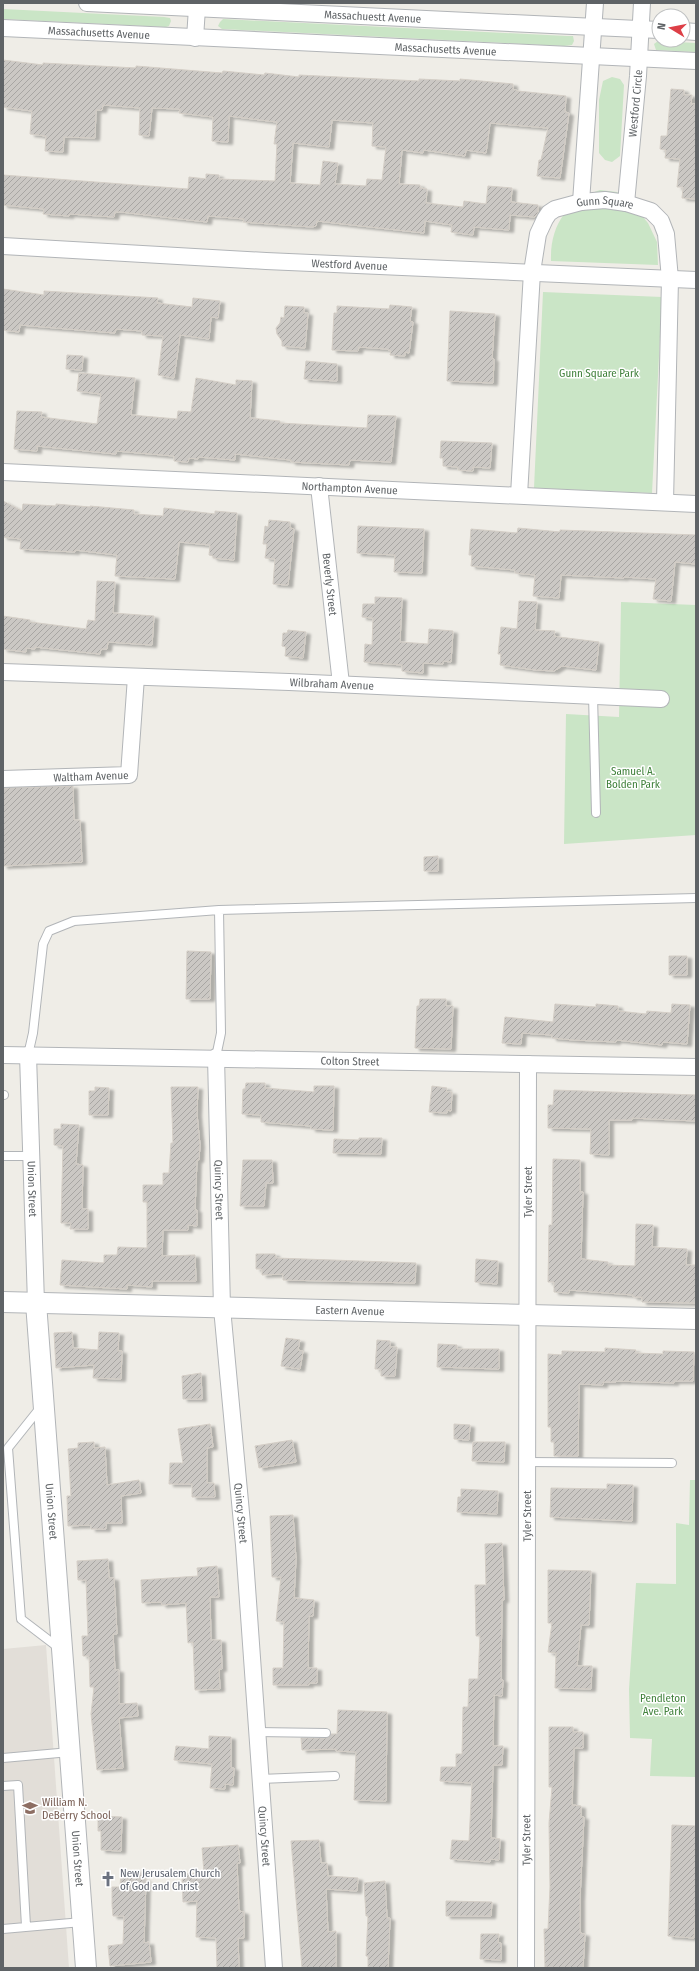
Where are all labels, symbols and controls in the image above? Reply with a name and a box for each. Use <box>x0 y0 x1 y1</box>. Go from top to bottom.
street label: Massachuestt Avenue <box>324 8 421 25</box>
north arrow <box>651 8 691 48</box>
text: N <box>655 22 669 31</box>
street label: Massachusetts Avenue <box>48 24 150 41</box>
street label: Massachusetts Avenue <box>394 40 497 58</box>
street label: Westford Circle <box>626 69 645 138</box>
street label: Gunn Square <box>575 193 635 212</box>
street label: Westford Avenue <box>311 257 388 273</box>
park label: Gunn Square Park <box>559 367 640 380</box>
street label: Northampton Avenue <box>301 479 398 497</box>
street label: Beverly Street <box>320 552 340 617</box>
street label: Wilbraham Avenue <box>289 676 374 692</box>
park label: Samuel A. Bolden Park <box>606 765 661 791</box>
street label: Waltham Avenue <box>53 769 129 784</box>
street label: Colton Street <box>320 1054 380 1068</box>
street label: Quincy Street <box>212 1160 226 1221</box>
street label: Union Street <box>25 1161 40 1218</box>
street label: Tyler Street <box>521 1166 534 1218</box>
street label: Eastern Avenue <box>315 1303 385 1318</box>
street label: Quincy Street <box>232 1482 250 1544</box>
street label: Union Street <box>43 1483 60 1540</box>
street label: Tyler Street <box>520 1490 534 1542</box>
park label: Pendleton Ave. Park <box>640 1692 686 1718</box>
place label: William N. DeBerry School <box>42 1796 111 1822</box>
school or university icon: William N. DeBerry School <box>21 1799 39 1817</box>
street label: Quincy Street <box>256 1805 273 1867</box>
street label: Tyler Street <box>520 1814 533 1866</box>
street label: Union Street <box>69 1830 86 1887</box>
place label: New Jerusalem Church of God and Christ <box>120 1867 220 1893</box>
church icon: New Jerusalem Church of God and Christ <box>99 1870 117 1888</box>

